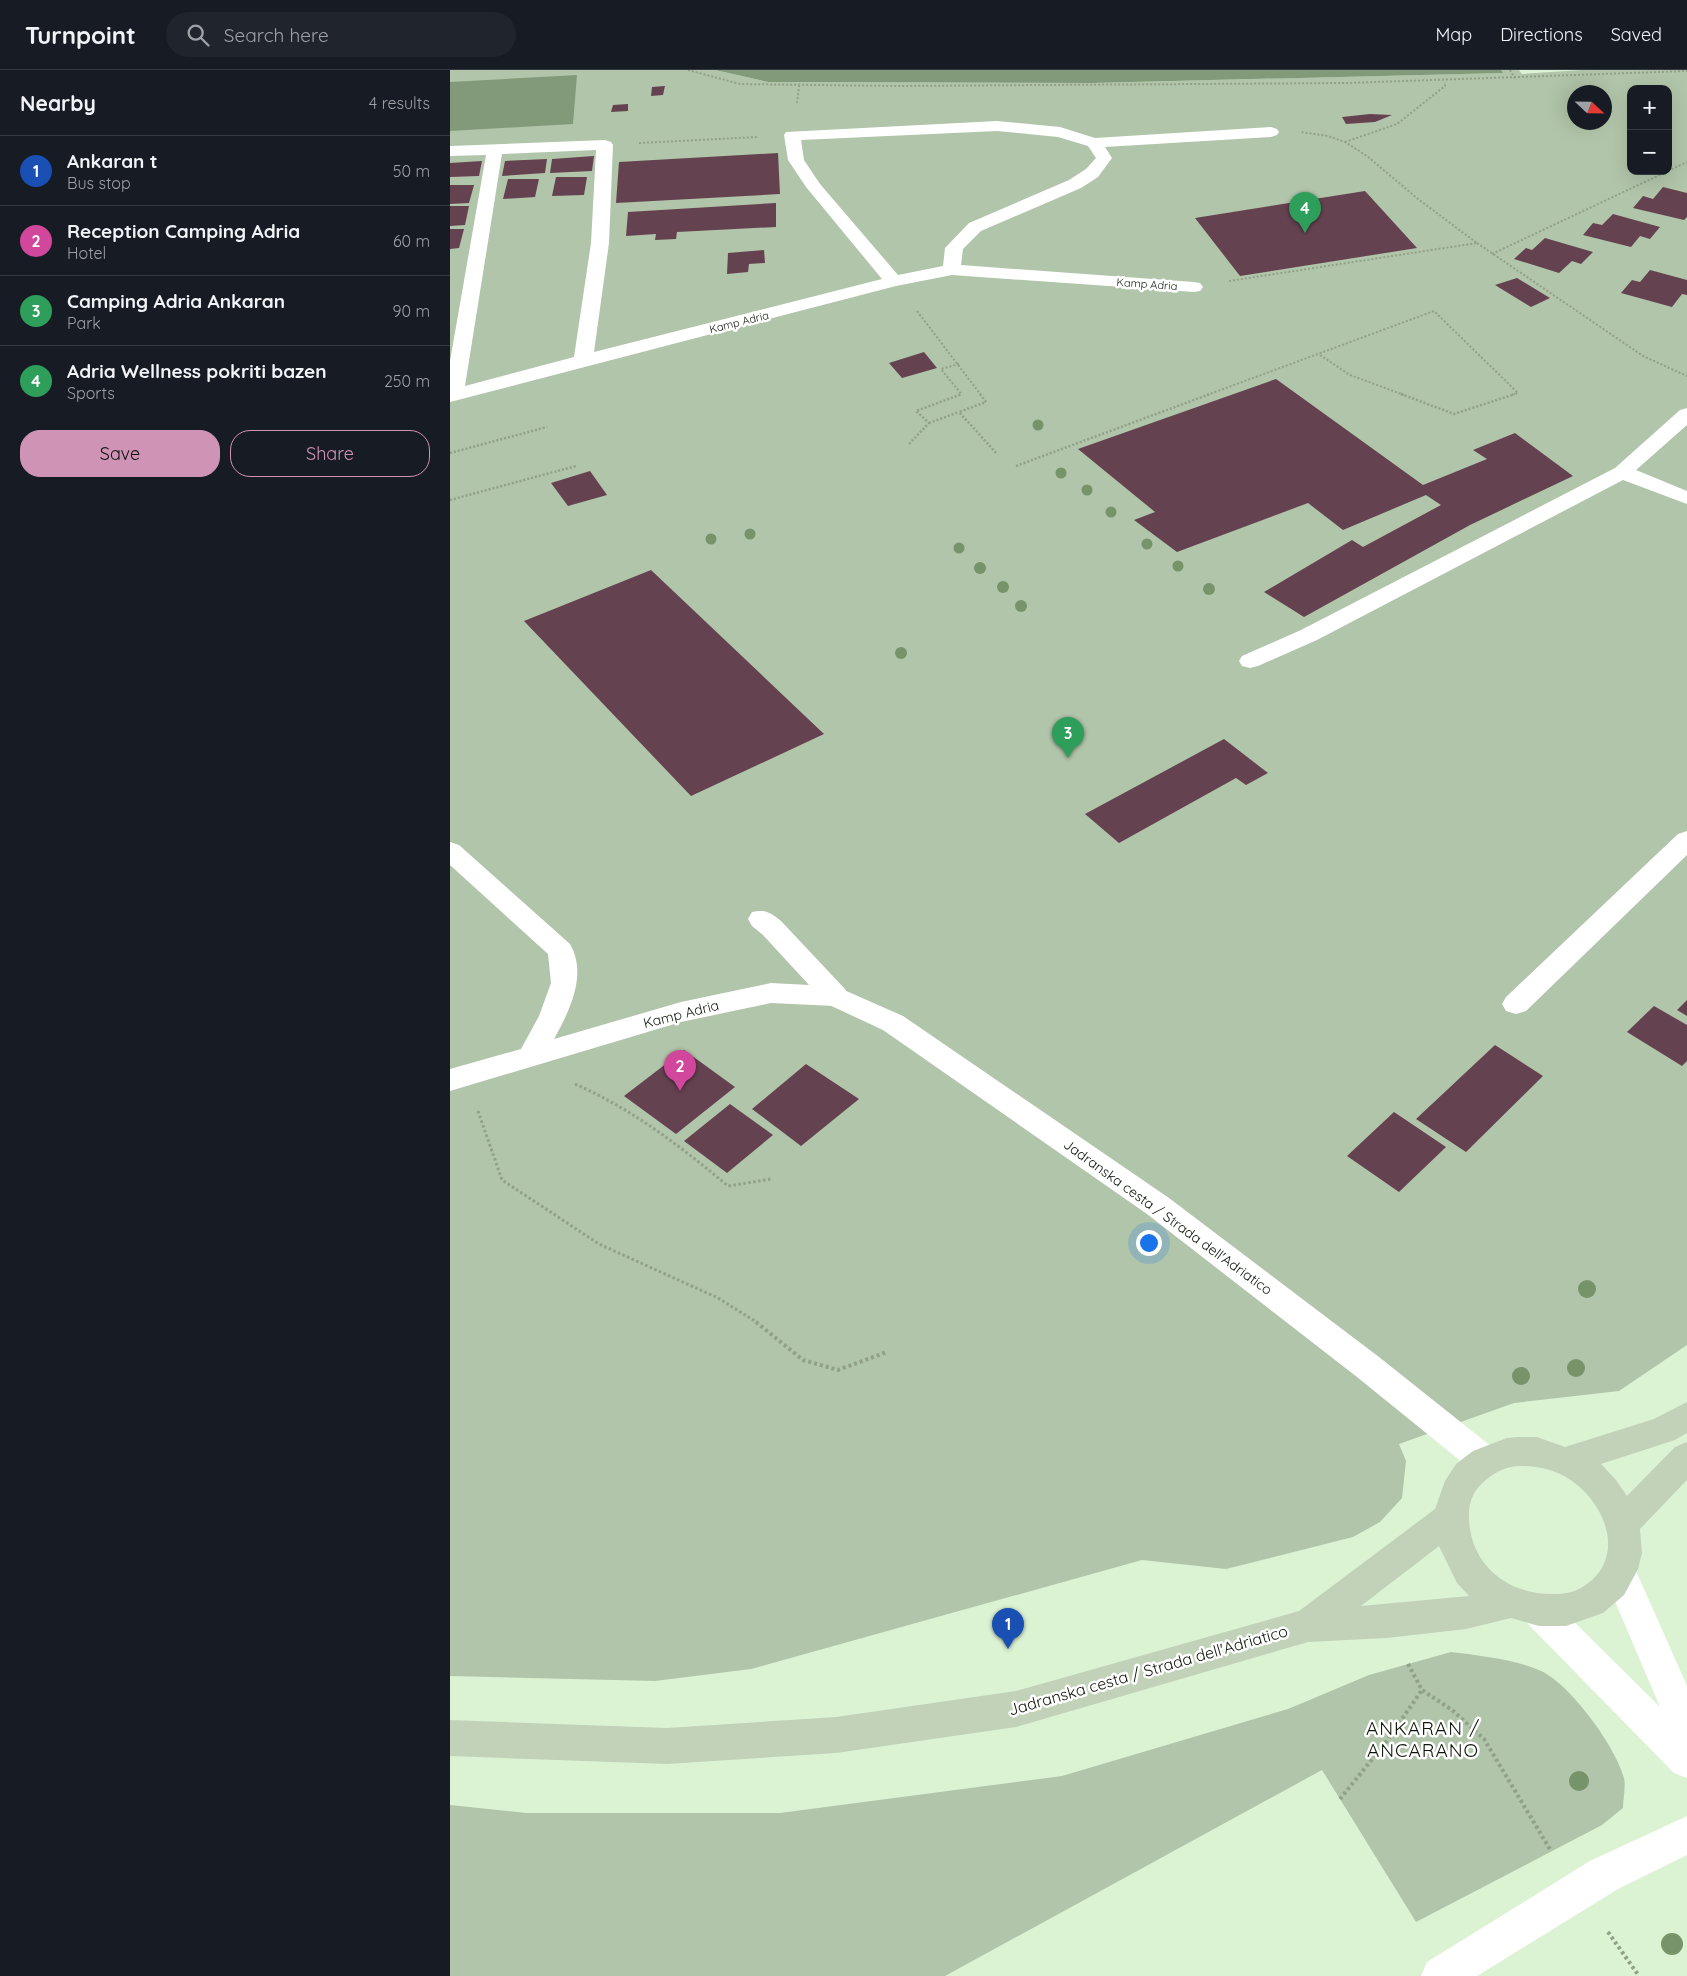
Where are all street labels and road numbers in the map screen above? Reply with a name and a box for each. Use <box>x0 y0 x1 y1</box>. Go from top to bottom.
street label: Kamp Adria <box>1116 275 1178 293</box>
street label: Kamp Adria <box>708 308 770 336</box>
street label: Kamp Adria <box>641 996 721 1032</box>
street label: Jadranska cesta / Strada dell'Adriatico <box>1060 1135 1276 1299</box>
street label: Jadranska cesta / Strada dell'Adriatico <box>1006 1620 1290 1720</box>

